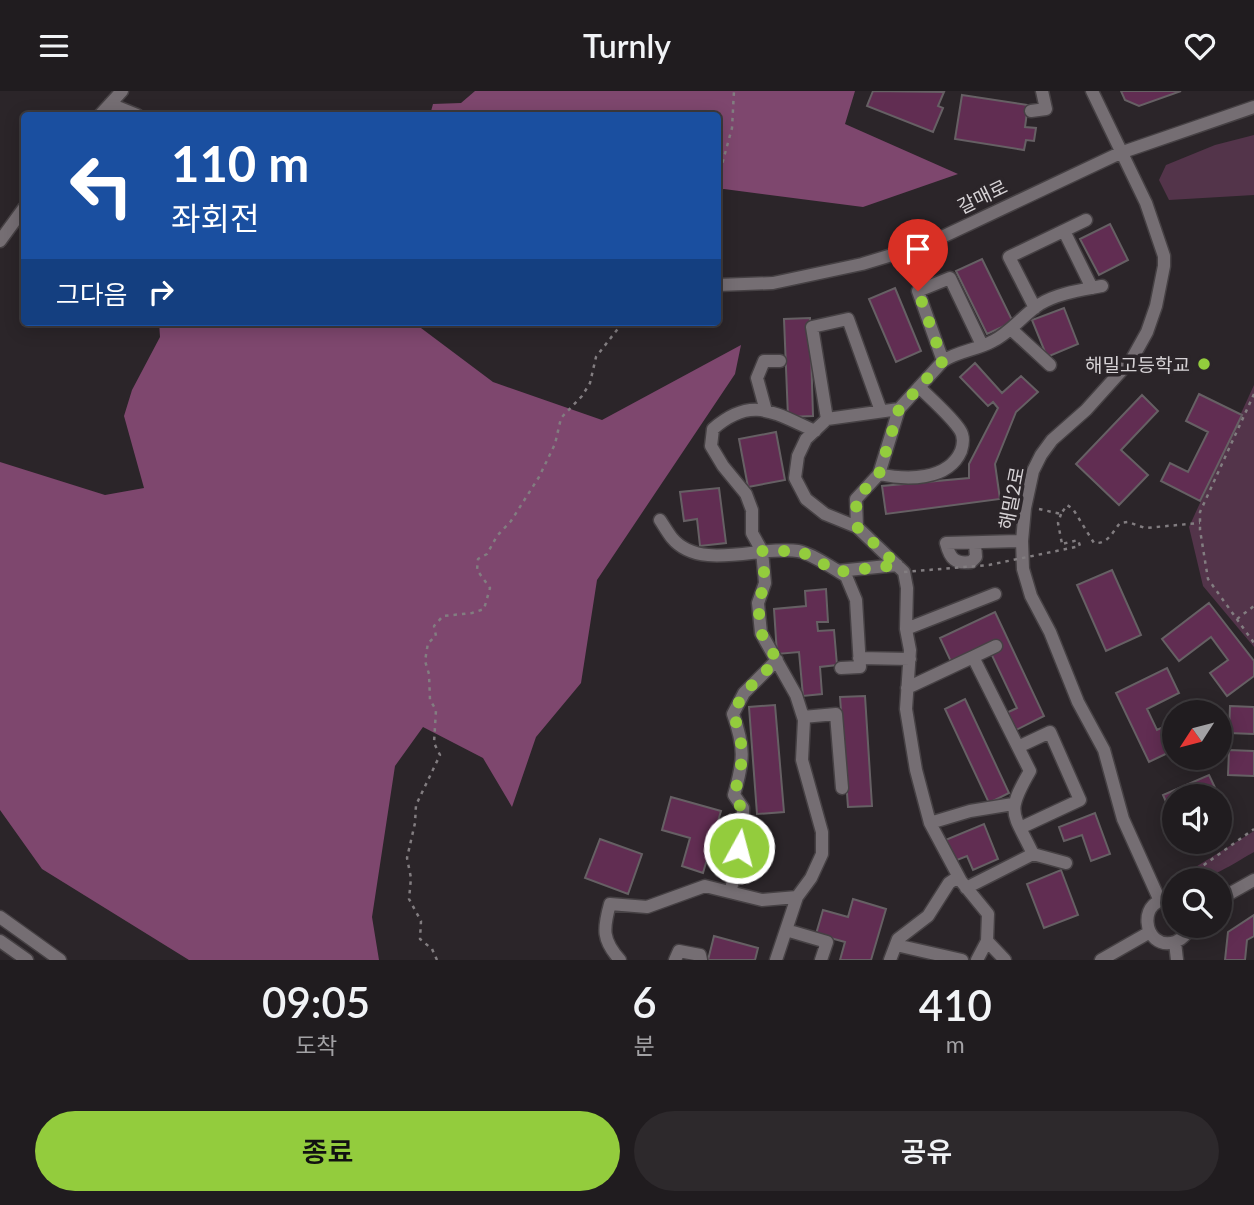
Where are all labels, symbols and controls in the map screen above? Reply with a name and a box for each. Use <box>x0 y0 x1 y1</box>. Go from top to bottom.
text: Turnly <box>583 26 671 65</box>
icon: menu <box>35 27 73 65</box>
icon: heart <box>1181 27 1219 65</box>
text: 110 m <box>171 134 309 192</box>
icon: left <box>56 140 147 231</box>
street label: 갈매로 <box>953 174 1011 218</box>
text: 좌회전 <box>171 198 259 237</box>
pin <box>888 219 948 291</box>
icon: arrive <box>899 230 937 268</box>
icon: right <box>142 273 180 311</box>
text: 그다음 <box>56 278 128 310</box>
place label: 해밀고등학교 <box>1085 353 1190 376</box>
marker: 해밀고등학교 <box>1196 356 1212 372</box>
street label: 해밀2로 <box>994 465 1028 531</box>
north arrow <box>1162 700 1232 770</box>
map controls <box>1162 700 1232 938</box>
button: sound <box>1162 784 1232 854</box>
position arrow <box>702 811 776 885</box>
button: search <box>1162 868 1232 938</box>
text: 09:05 <box>262 977 370 1027</box>
text: 6 <box>632 977 657 1027</box>
text: 410 <box>919 980 992 1030</box>
text: m <box>946 1030 965 1058</box>
text: 도착 <box>295 1031 337 1059</box>
text: 분 <box>634 1031 655 1059</box>
button: 종료 <box>35 1111 620 1191</box>
button: 공유 <box>634 1111 1219 1191</box>

